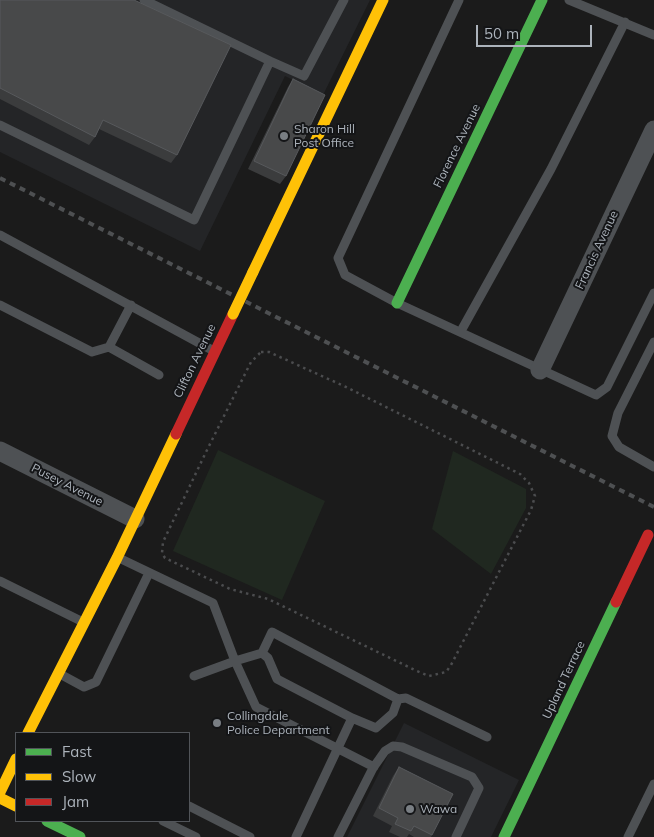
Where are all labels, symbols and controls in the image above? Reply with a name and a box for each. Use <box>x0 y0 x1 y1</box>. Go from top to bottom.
scale bar <box>479 15 595 47</box>
text: 50 m <box>484 24 519 43</box>
street label: Florence Avenue <box>430 102 484 190</box>
place label: Sharon Hill Post Office <box>294 122 355 150</box>
marker: Sharon Hill Post Office <box>278 130 290 142</box>
street label: Francis Avenue <box>573 209 621 291</box>
street label: Clifton Avenue <box>171 322 219 400</box>
street label: Pusey Avenue <box>29 461 105 509</box>
street label: Upland Terrace <box>540 639 588 721</box>
place label: Collingdale Police Department <box>227 709 330 737</box>
marker: Collingdale Police Department <box>211 717 223 729</box>
legend <box>15 732 190 822</box>
text: Fast <box>62 742 92 761</box>
text: Slow <box>62 767 96 786</box>
text: Jam <box>62 792 89 811</box>
place label: Wawa <box>420 802 457 816</box>
marker: Wawa <box>404 803 416 815</box>

